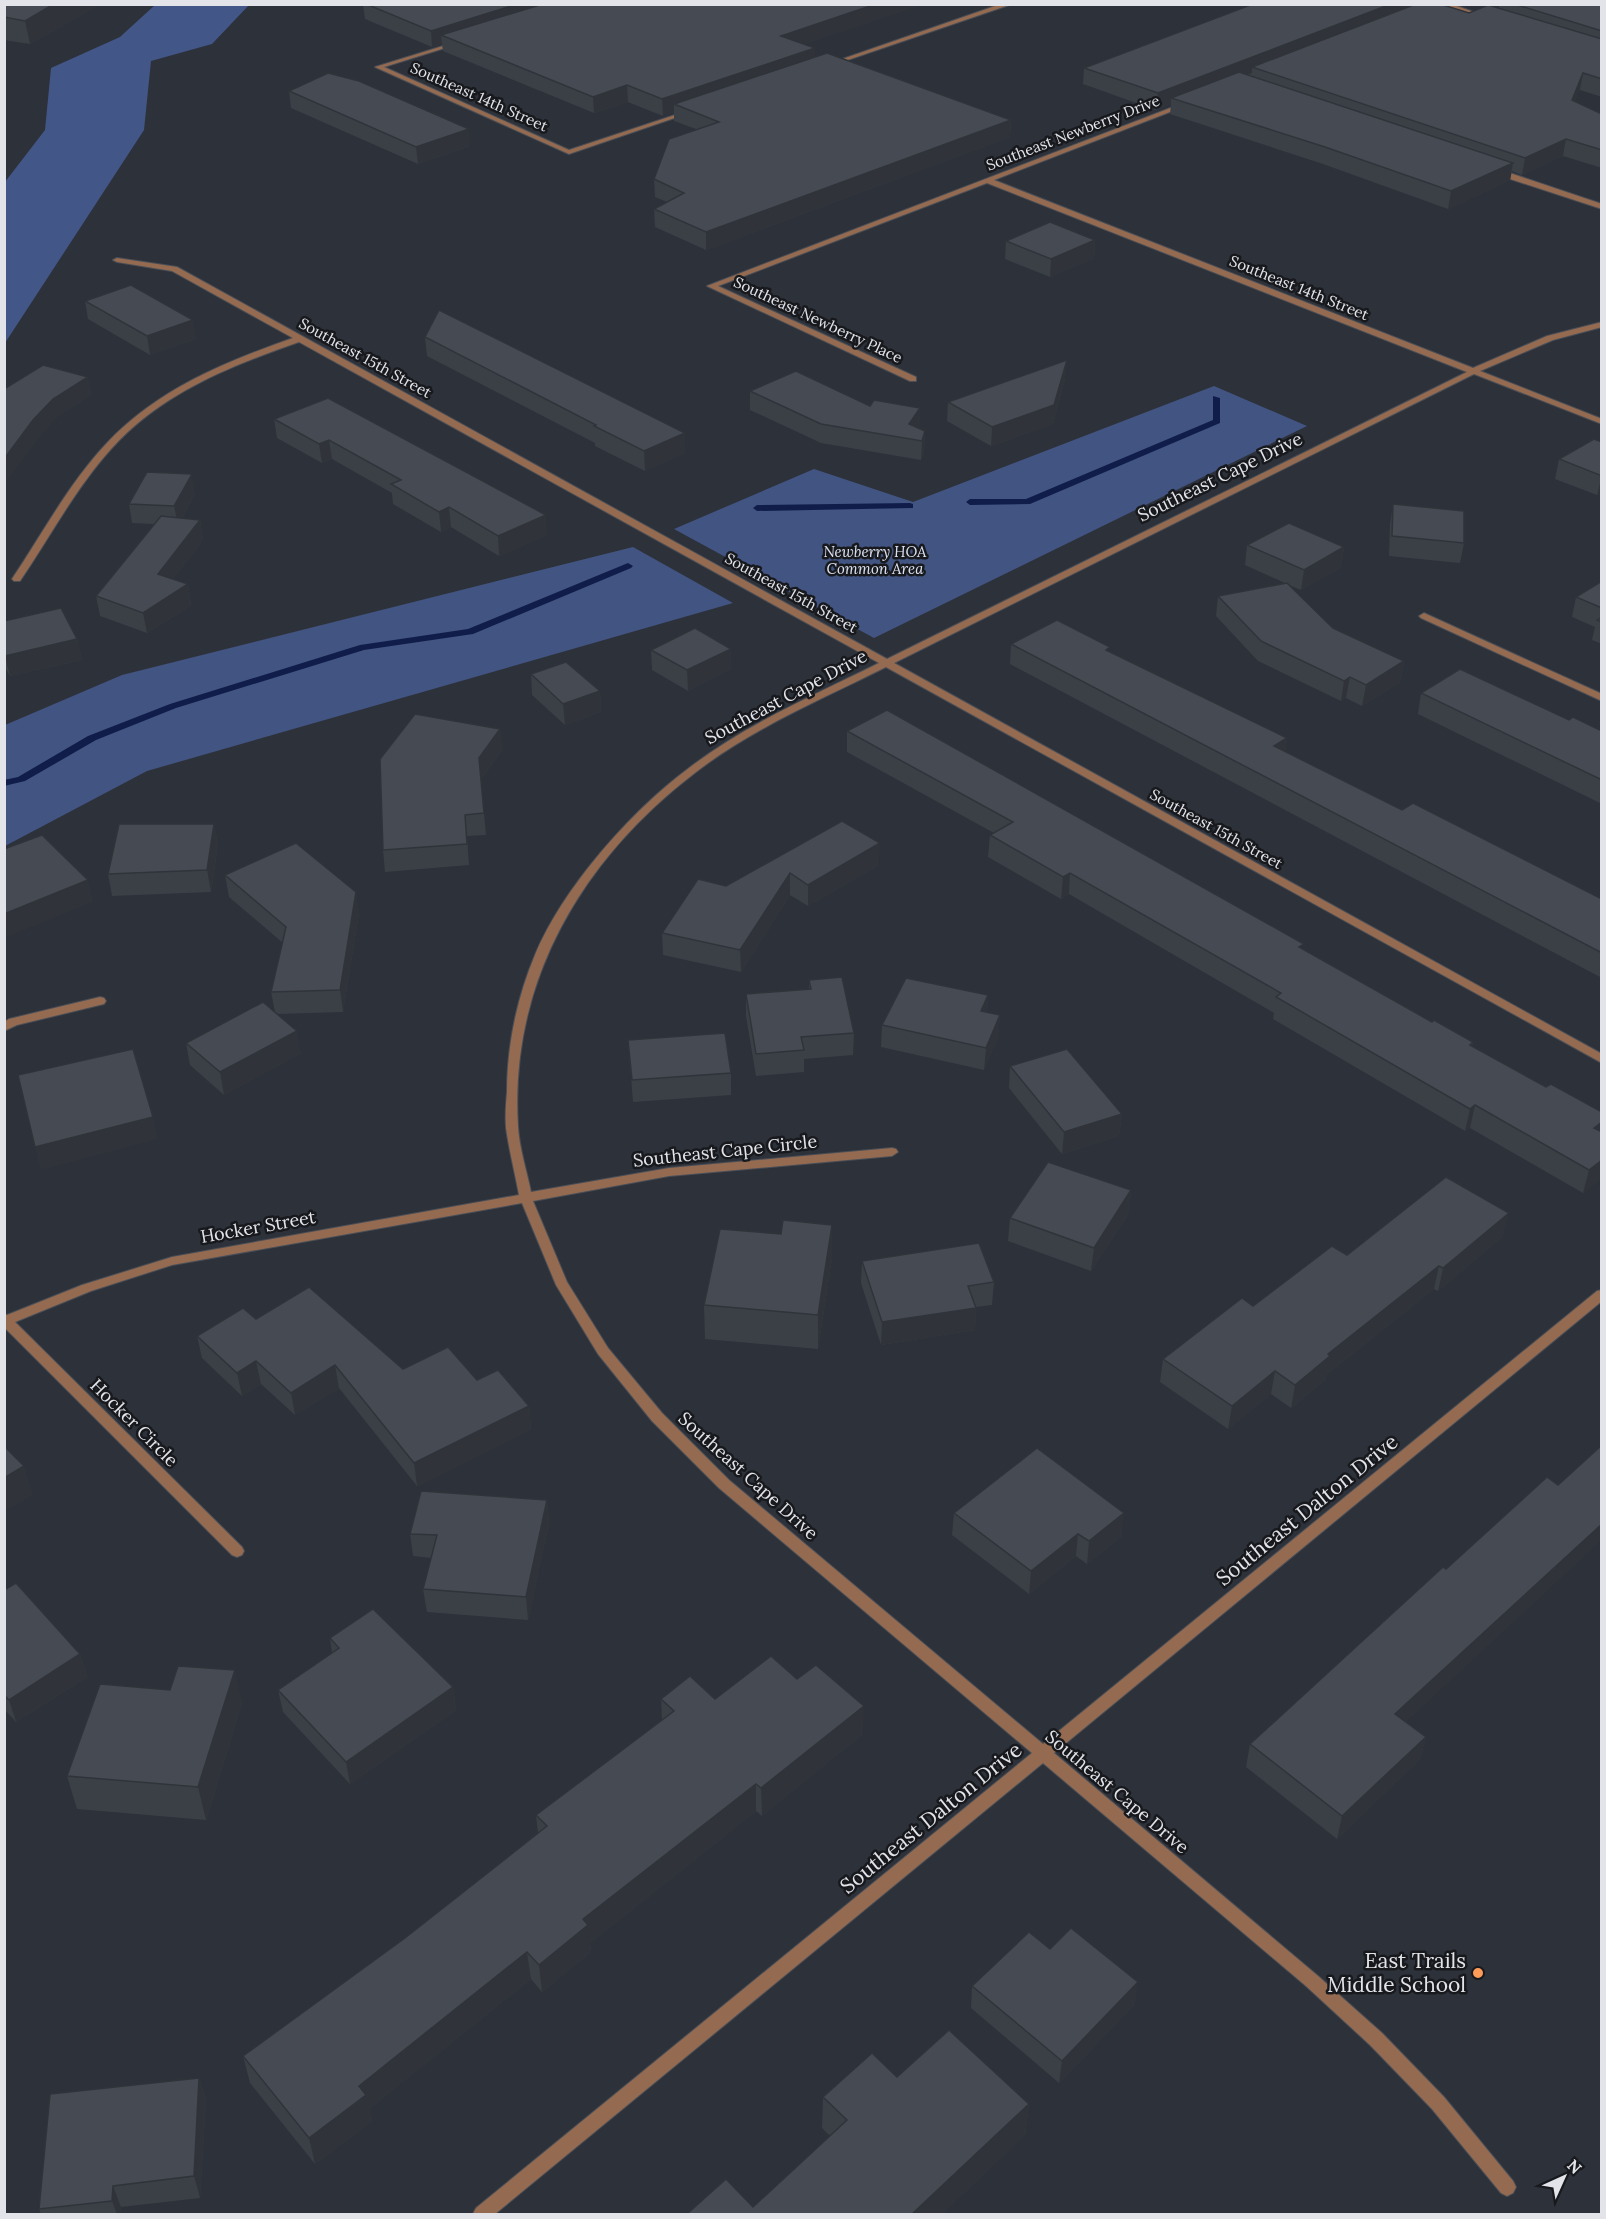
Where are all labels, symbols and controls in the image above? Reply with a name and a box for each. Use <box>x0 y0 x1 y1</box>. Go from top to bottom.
street label: Southeast 14th Street <box>408 58 551 135</box>
street label: Southeast Newberry Drive <box>983 91 1162 174</box>
street label: Southeast 14th Street <box>1227 251 1372 324</box>
street label: Southeast Newberry Place <box>731 272 906 367</box>
street label: Southeast 15th Street <box>296 313 435 402</box>
street label: Southeast Cape Drive <box>1134 427 1306 526</box>
park label: Newberry HOA Common Area <box>823 542 927 578</box>
street label: Southeast 15th Street <box>722 548 861 637</box>
street label: Southeast Cape Drive <box>701 644 871 749</box>
street label: Southeast 15th Street <box>1147 784 1286 873</box>
street label: Southeast Cape Circle <box>632 1129 818 1172</box>
street label: Hocker Street <box>198 1205 317 1248</box>
street label: Hocker Circle <box>86 1374 183 1472</box>
street label: Southeast Cape Drive <box>674 1407 823 1545</box>
street label: Southeast Dalton Drive <box>1210 1428 1403 1591</box>
street label: Southeast Cape Drive <box>1041 1725 1194 1859</box>
street label: Southeast Dalton Drive <box>834 1736 1027 1899</box>
place label: East Trails Middle School <box>1327 1947 1466 1998</box>
marker: East Trails Middle School <box>1471 1966 1485 1980</box>
north arrow <box>1534 2147 1594 2207</box>
text: N <box>1563 2155 1586 2178</box>

